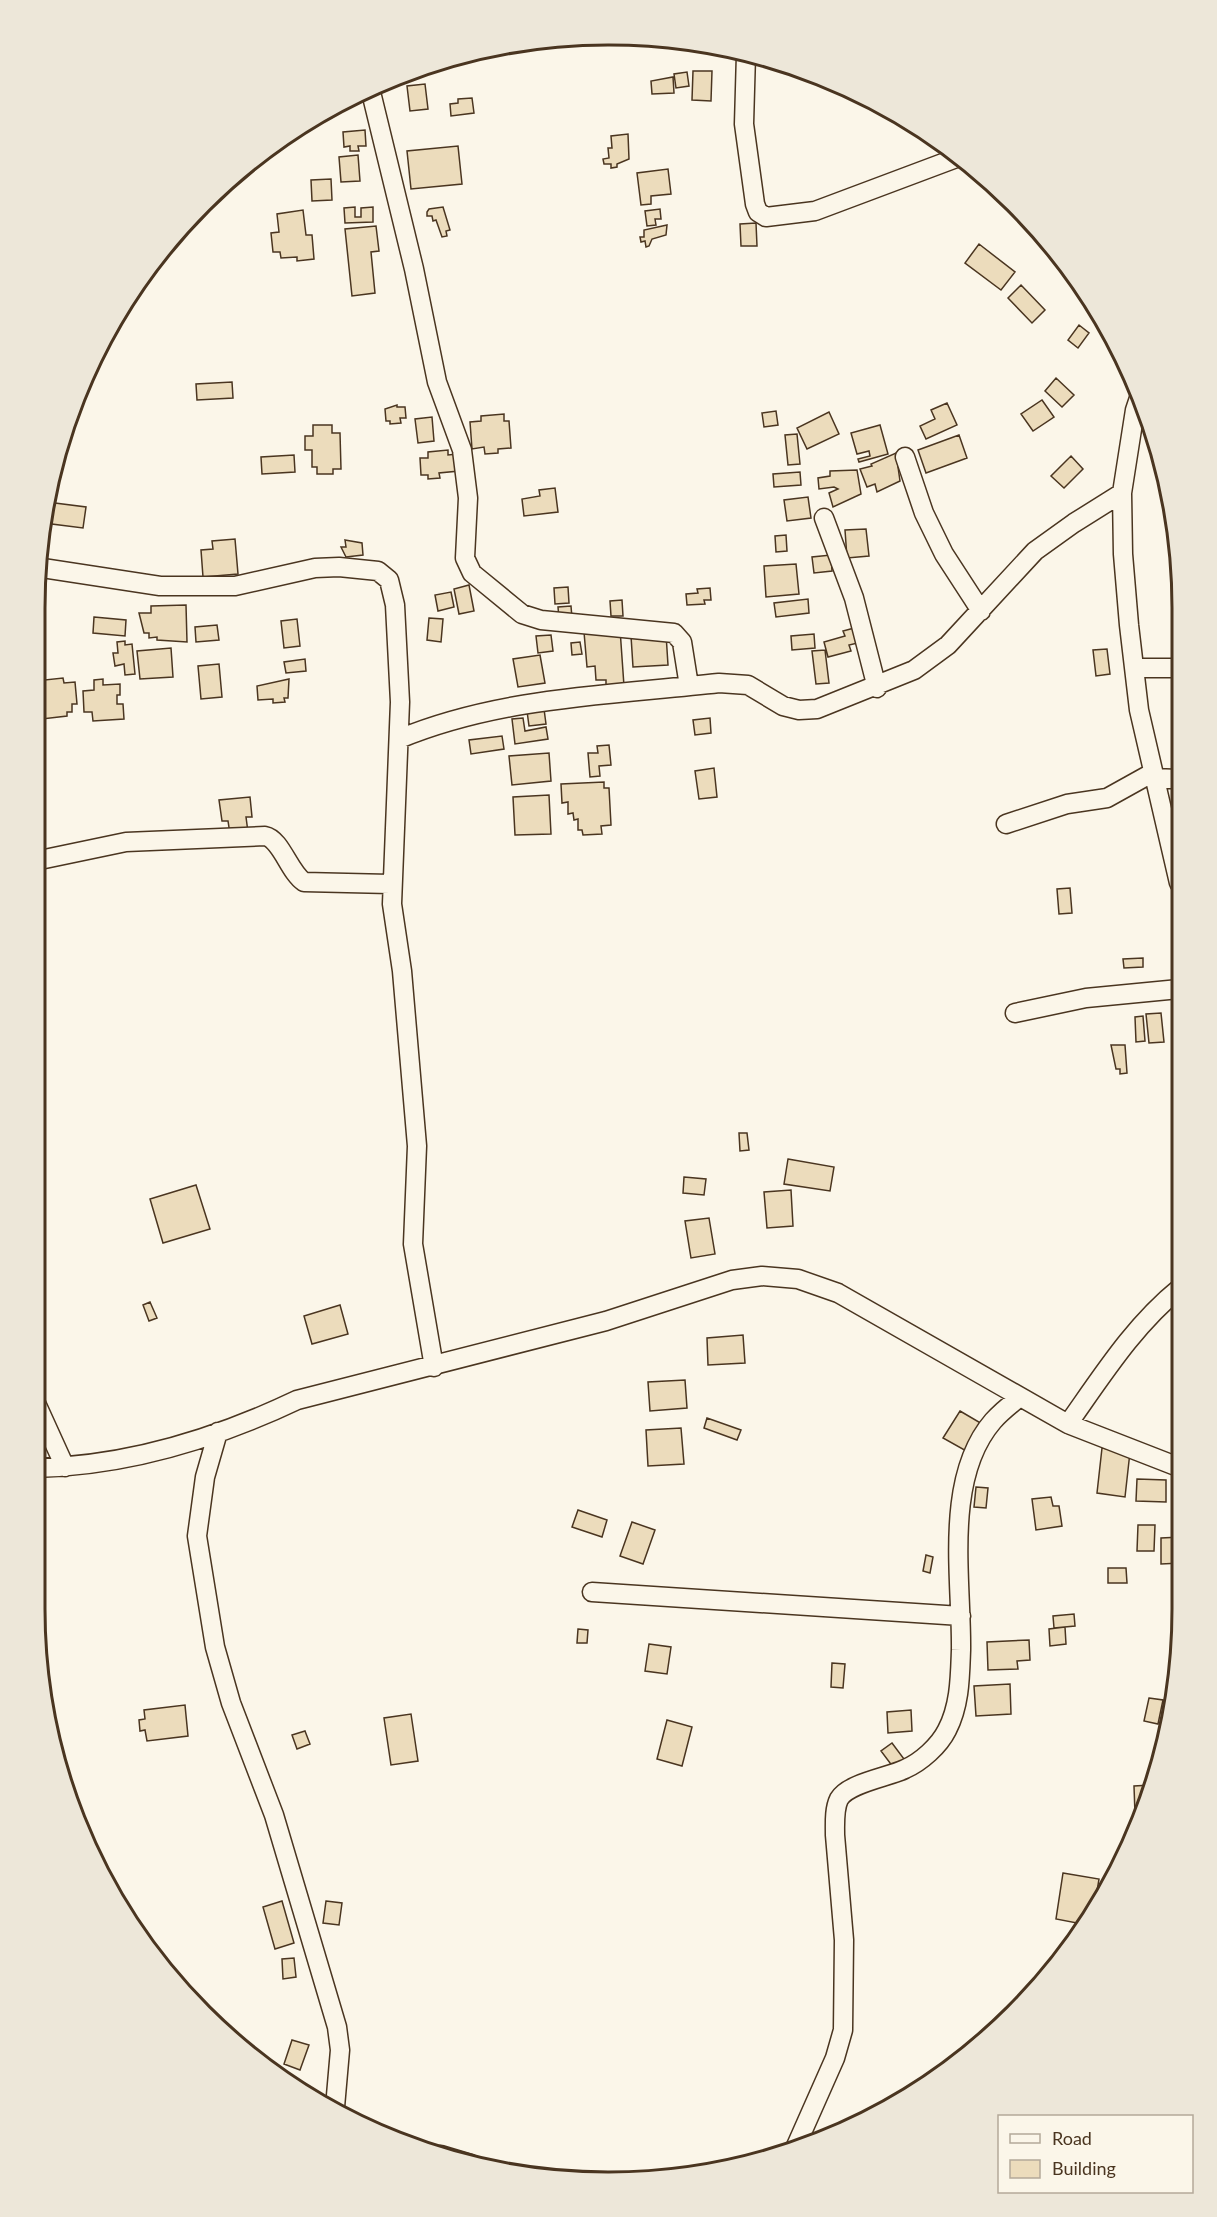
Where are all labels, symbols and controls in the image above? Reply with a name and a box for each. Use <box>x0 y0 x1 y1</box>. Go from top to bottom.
legend <box>998 2115 1193 2193</box>
text: Road <box>1052 2127 1092 2149</box>
text: Building <box>1052 2157 1116 2179</box>

